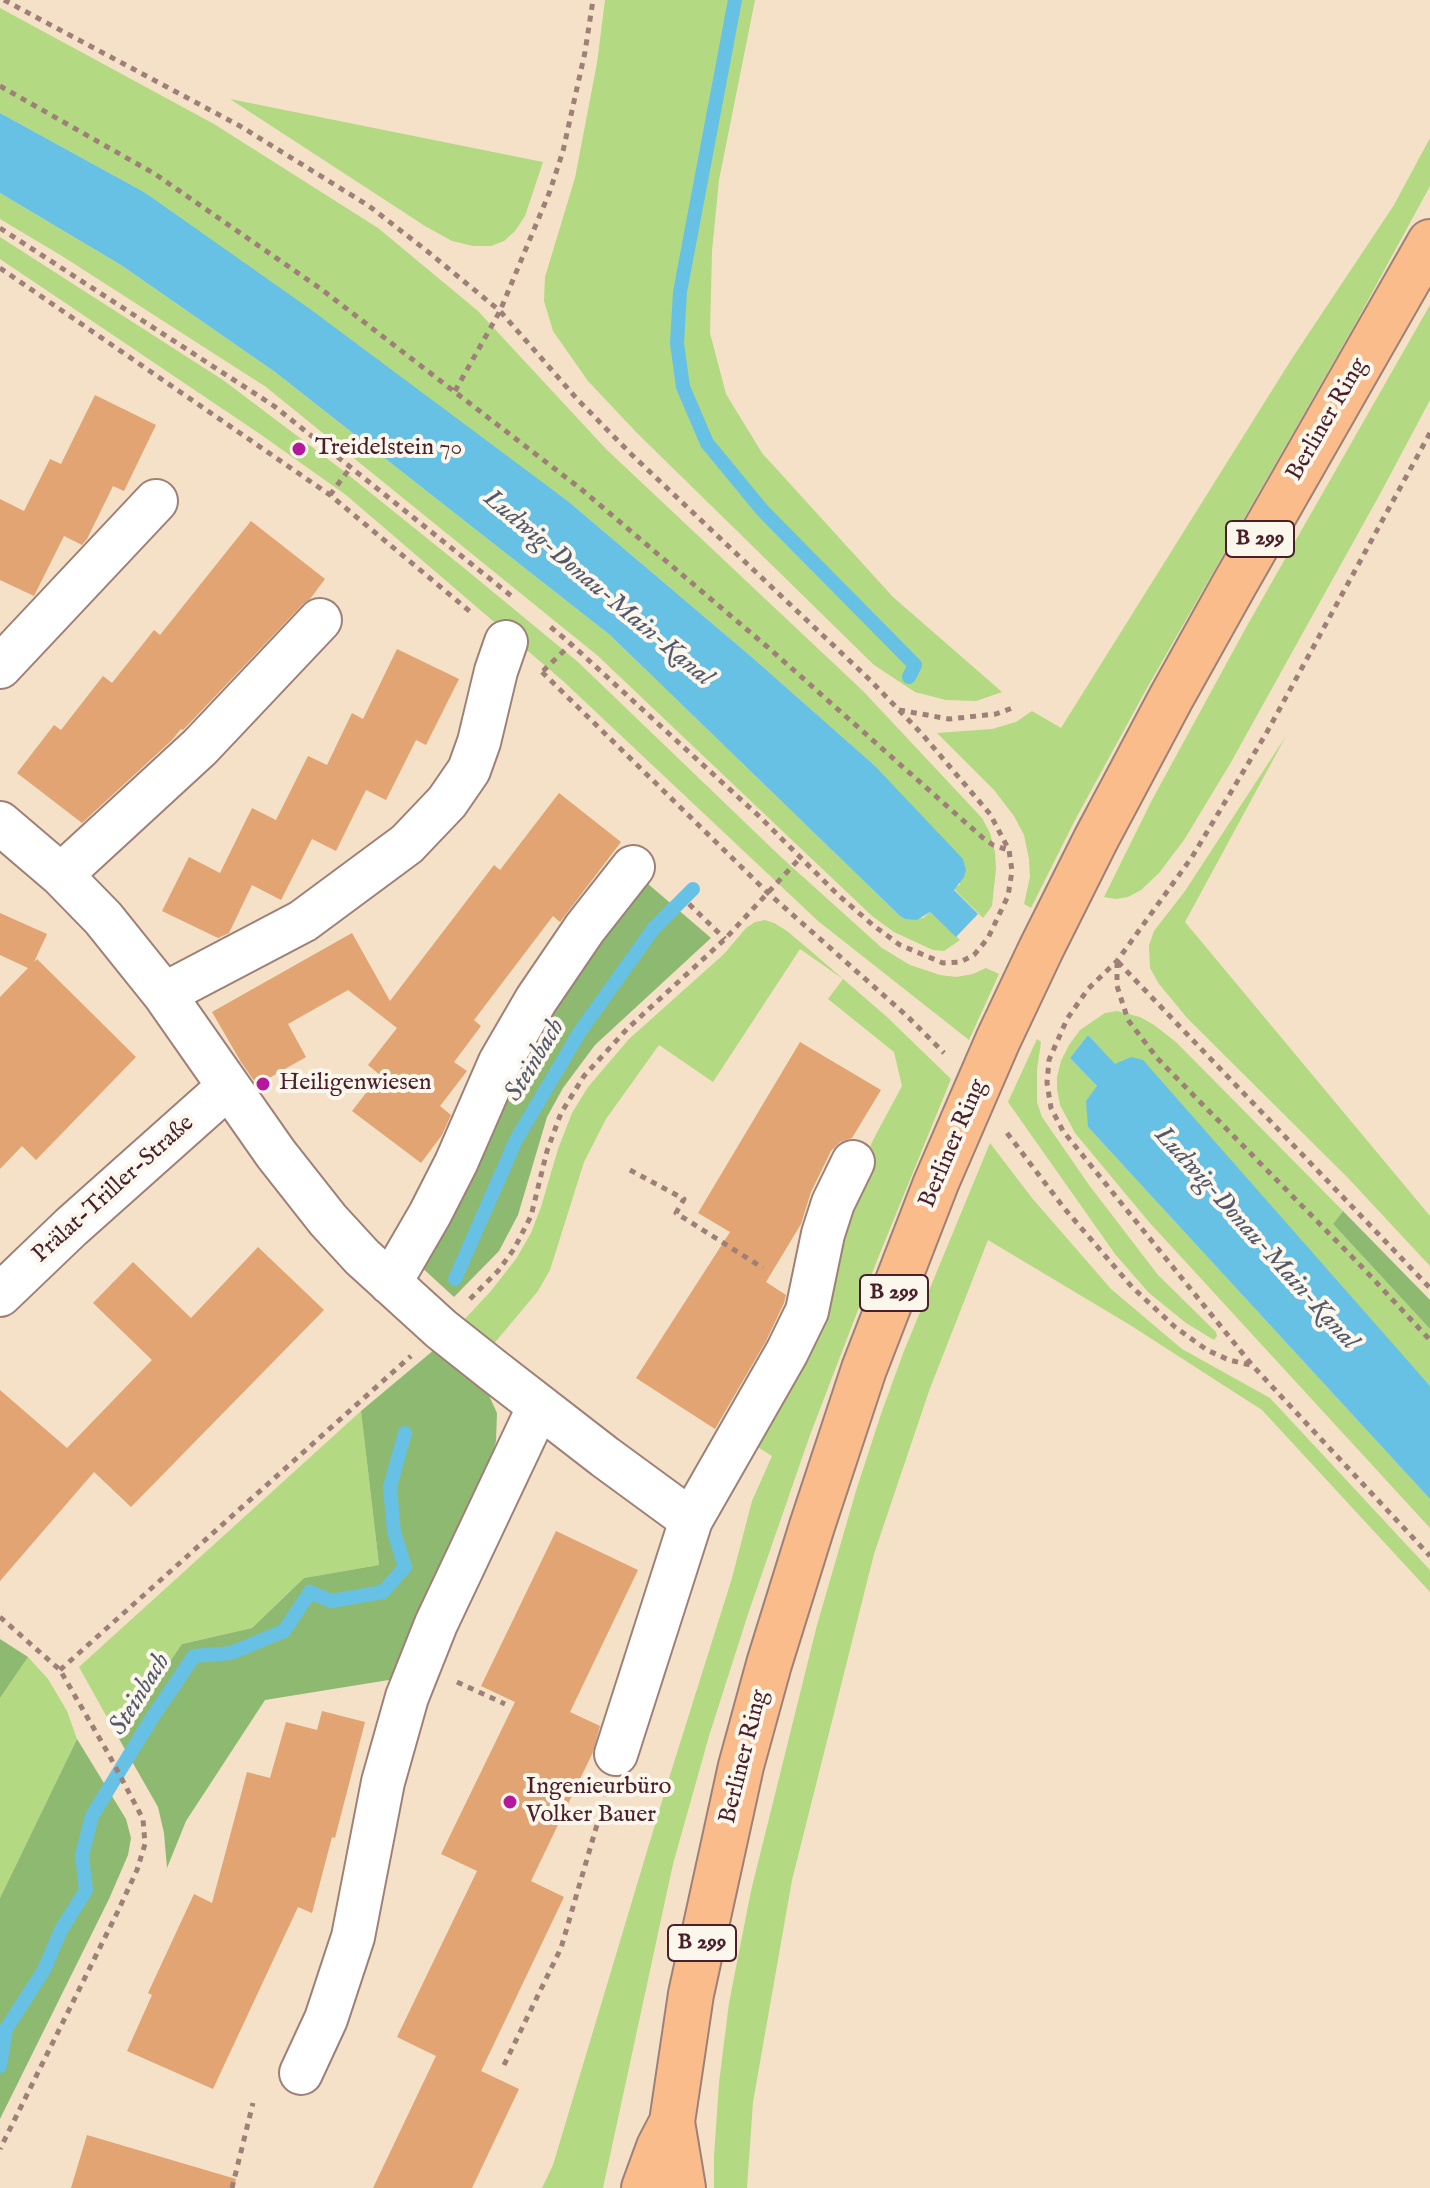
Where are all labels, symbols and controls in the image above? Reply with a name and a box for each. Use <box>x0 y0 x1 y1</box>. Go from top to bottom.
street label: Berliner Ring <box>1281 354 1375 486</box>
place label: Treidelstein 70 <box>315 435 462 463</box>
marker: Treidelstein 70 <box>290 440 308 458</box>
water label: Ludwig-Donau-Main-Kanal <box>476 484 718 694</box>
road number: B 299 <box>1226 521 1294 557</box>
water label: Steinbach <box>499 1014 573 1108</box>
place label: Heiligenwiesen <box>279 1070 432 1098</box>
marker: Heiligenwiesen <box>254 1075 272 1093</box>
street label: Berliner Ring <box>914 1075 994 1213</box>
street label: Prälat-Triller-Straße <box>27 1110 201 1270</box>
water label: Ludwig-Donau-Main-Kanal <box>1146 1121 1364 1357</box>
road number: B 299 <box>860 1275 928 1311</box>
water label: Steinbach <box>104 1648 178 1742</box>
street label: Berliner Ring <box>714 1687 776 1827</box>
place label: Ingenieurbüro Volker Bauer <box>526 1774 671 1830</box>
marker: Ingenieurbüro Volker Bauer <box>501 1793 519 1811</box>
road number: B 299 <box>668 1925 736 1961</box>

